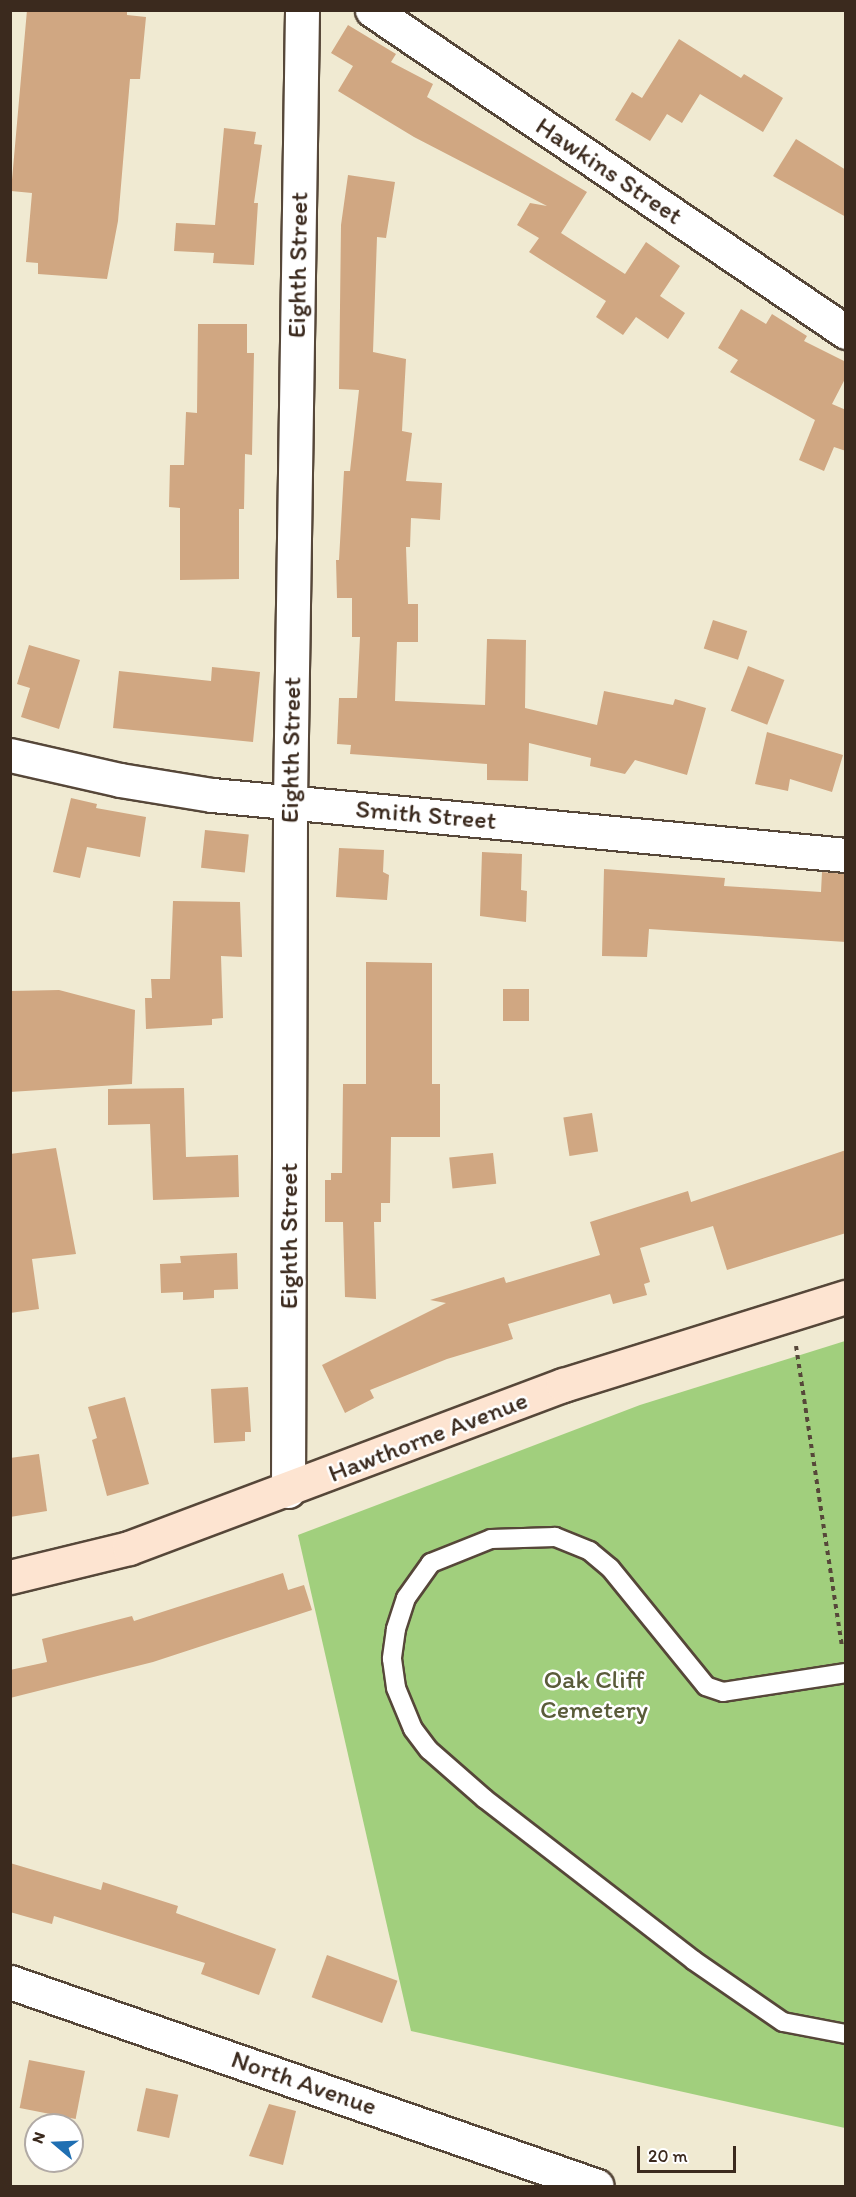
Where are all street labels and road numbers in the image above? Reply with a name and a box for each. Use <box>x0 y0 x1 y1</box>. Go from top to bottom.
street label: Hawkins Street <box>530 111 688 231</box>
street label: Eighth Street <box>281 192 315 338</box>
street label: Eighth Street <box>274 677 308 823</box>
street label: Smith Street <box>354 793 498 837</box>
street label: Eighth Street <box>273 1163 305 1309</box>
street label: Hawthorne Avenue <box>324 1385 532 1489</box>
street label: North Avenue <box>227 2044 381 2122</box>

